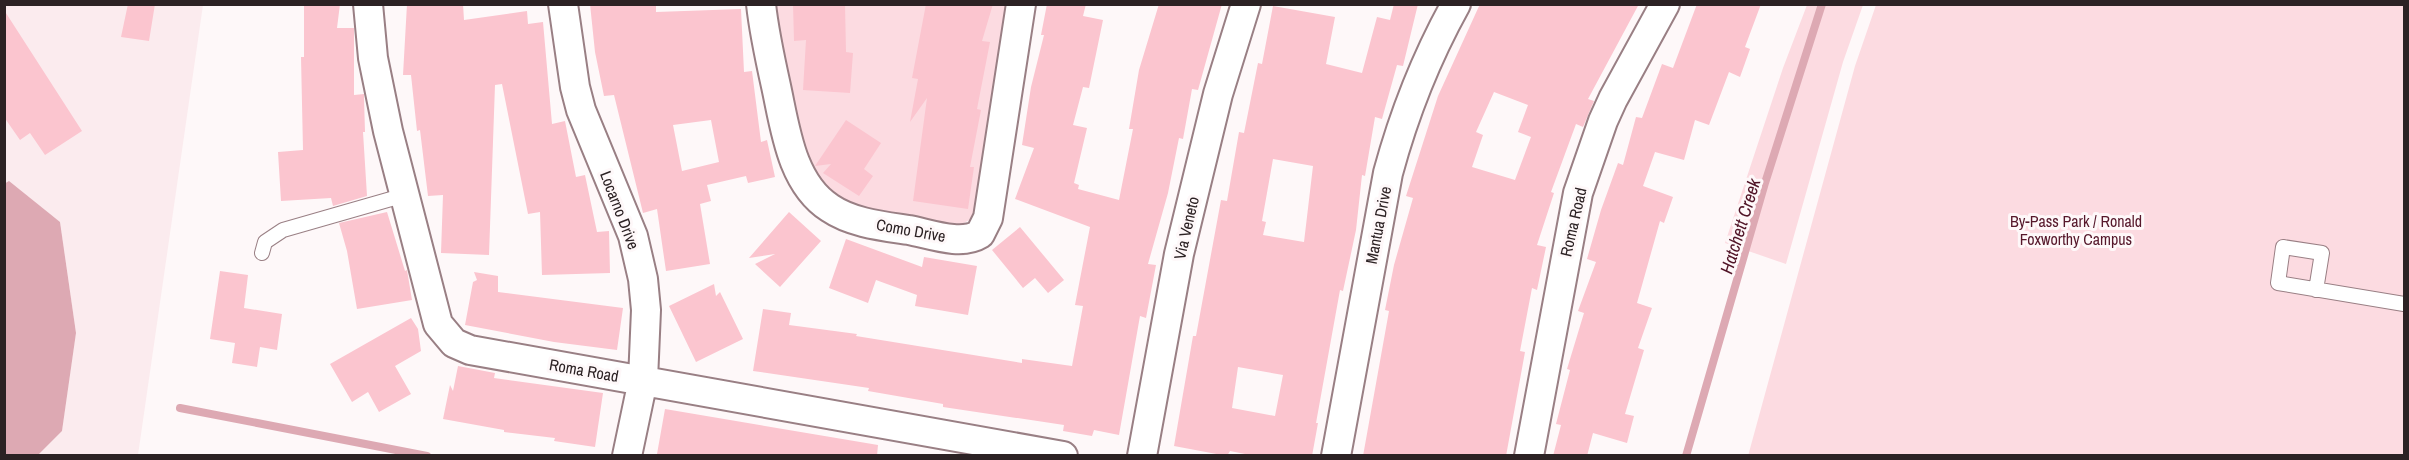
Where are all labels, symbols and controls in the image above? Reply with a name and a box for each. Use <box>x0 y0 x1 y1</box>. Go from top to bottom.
street label: Locarno Drive <box>595 168 645 252</box>
water label: Hatchett Creek <box>1714 175 1767 277</box>
street label: Mantua Drive <box>1360 184 1396 266</box>
street label: Roma Road <box>1554 185 1592 259</box>
street label: Via Veneto <box>1168 194 1204 262</box>
park label: By-Pass Park / Ronald Foxworthy Campus <box>2010 210 2142 250</box>
street label: Como Drive <box>875 213 947 247</box>
street label: Roma Road <box>548 353 620 387</box>

